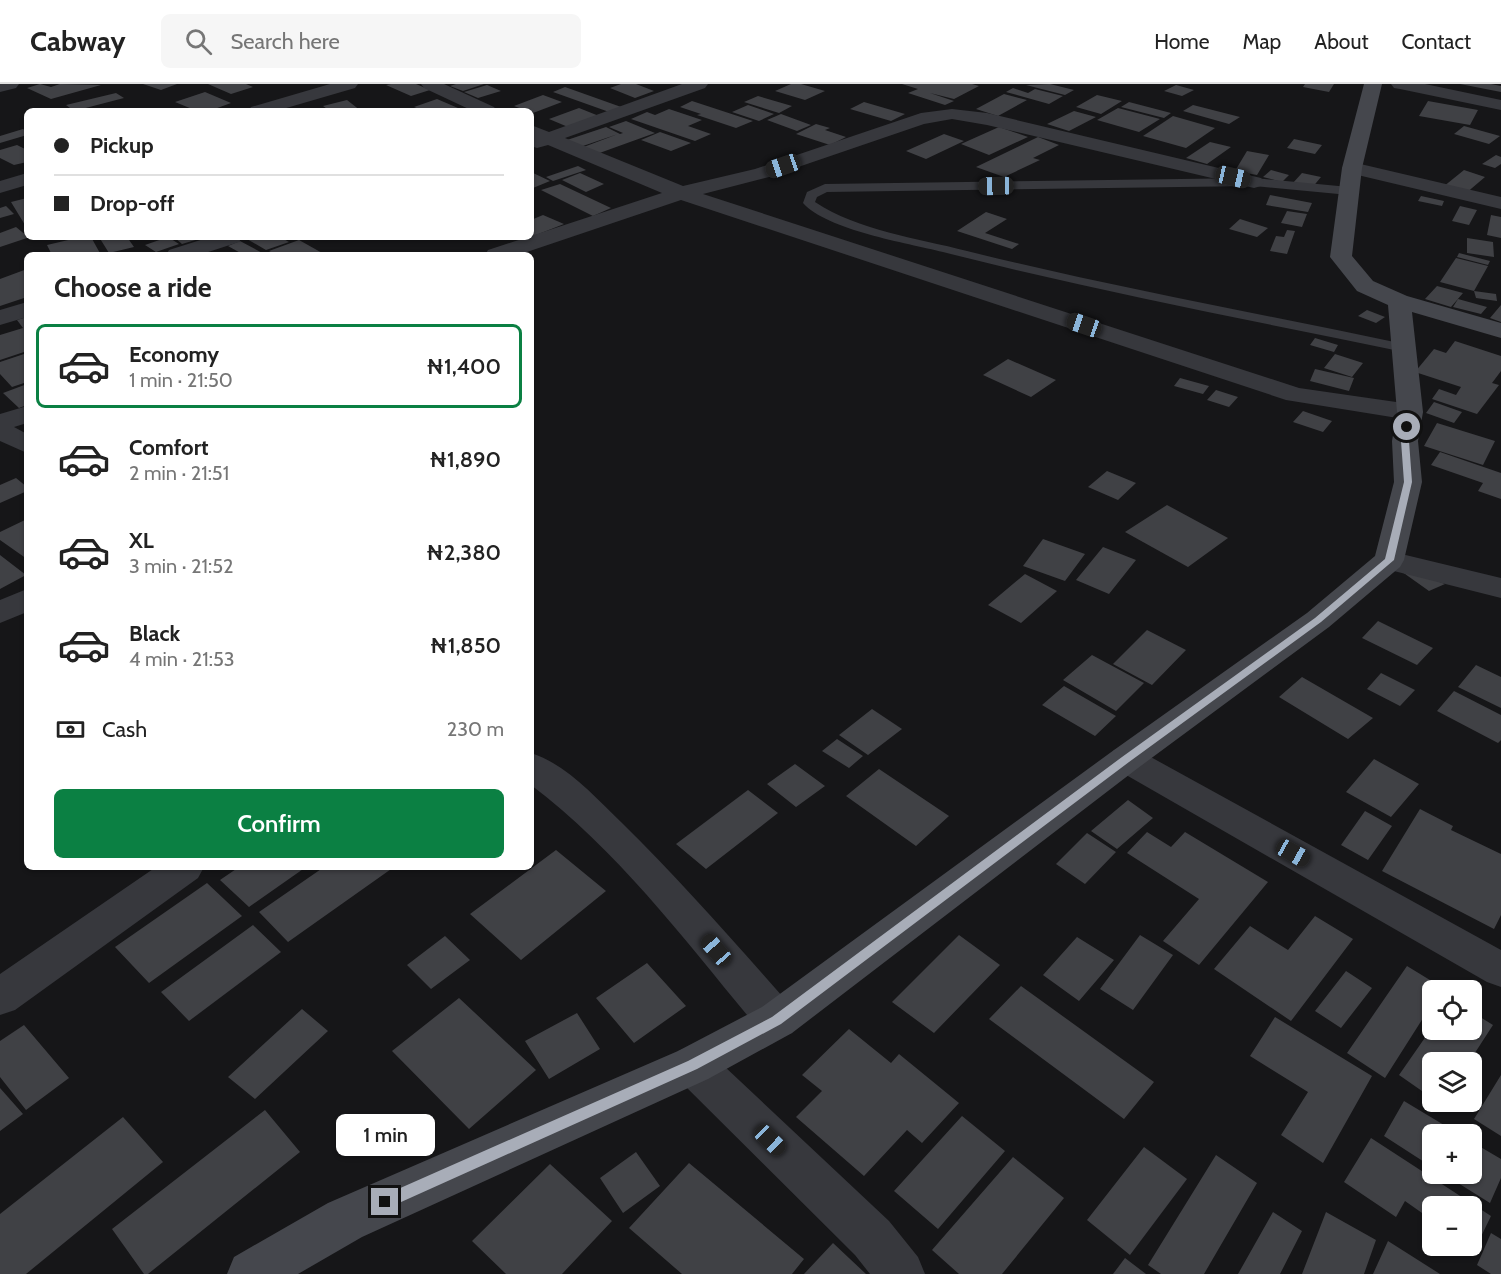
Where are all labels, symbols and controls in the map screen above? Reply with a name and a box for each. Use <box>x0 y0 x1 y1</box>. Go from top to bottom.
search box <box>161 14 581 68</box>
text: Cabway <box>30 24 125 58</box>
icon: search <box>182 25 215 58</box>
text: Search here <box>230 28 340 55</box>
text: Home <box>1154 29 1210 54</box>
text: Map <box>1243 29 1281 54</box>
text: About <box>1314 29 1368 54</box>
text: Contact <box>1401 29 1471 54</box>
text: Pickup <box>90 132 154 159</box>
car <box>763 152 803 180</box>
car <box>1213 164 1253 190</box>
car <box>978 177 1014 195</box>
text: Drop-off <box>90 190 174 217</box>
text: Choose a ride <box>54 271 212 304</box>
car <box>1064 311 1104 339</box>
icon: car <box>57 339 111 393</box>
text: Economy <box>129 341 219 368</box>
text: ₦1,400 <box>426 353 501 380</box>
text: 1 min · 21:50 <box>129 368 233 392</box>
route start <box>1393 413 1420 440</box>
icon: car <box>57 432 111 486</box>
text: Comfort <box>129 434 208 461</box>
text: ₦1,890 <box>429 446 501 473</box>
text: 2 min · 21:51 <box>129 461 229 485</box>
icon: car <box>57 525 111 579</box>
text: XL <box>129 527 154 554</box>
text: ₦2,380 <box>426 539 501 566</box>
text: 3 min · 21:52 <box>129 554 234 578</box>
icon: car <box>57 618 111 672</box>
text: Black <box>129 620 180 647</box>
text: ₦1,850 <box>430 632 501 659</box>
text: 4 min · 21:53 <box>129 647 235 671</box>
icon: cash <box>54 713 87 746</box>
text: Cash <box>102 716 147 743</box>
text: 230 m <box>447 717 504 741</box>
button: Confirm <box>54 789 504 858</box>
car <box>1273 836 1313 870</box>
car <box>697 931 735 969</box>
map controls <box>1422 980 1482 1256</box>
button: locate <box>1422 980 1482 1040</box>
button: layers <box>1422 1052 1482 1112</box>
callout: 1 min <box>336 1115 434 1157</box>
car <box>751 1121 789 1159</box>
text: 1 min <box>363 1123 408 1147</box>
button: + <box>1422 1124 1482 1184</box>
route end <box>371 1188 398 1215</box>
button: − <box>1422 1196 1482 1256</box>

